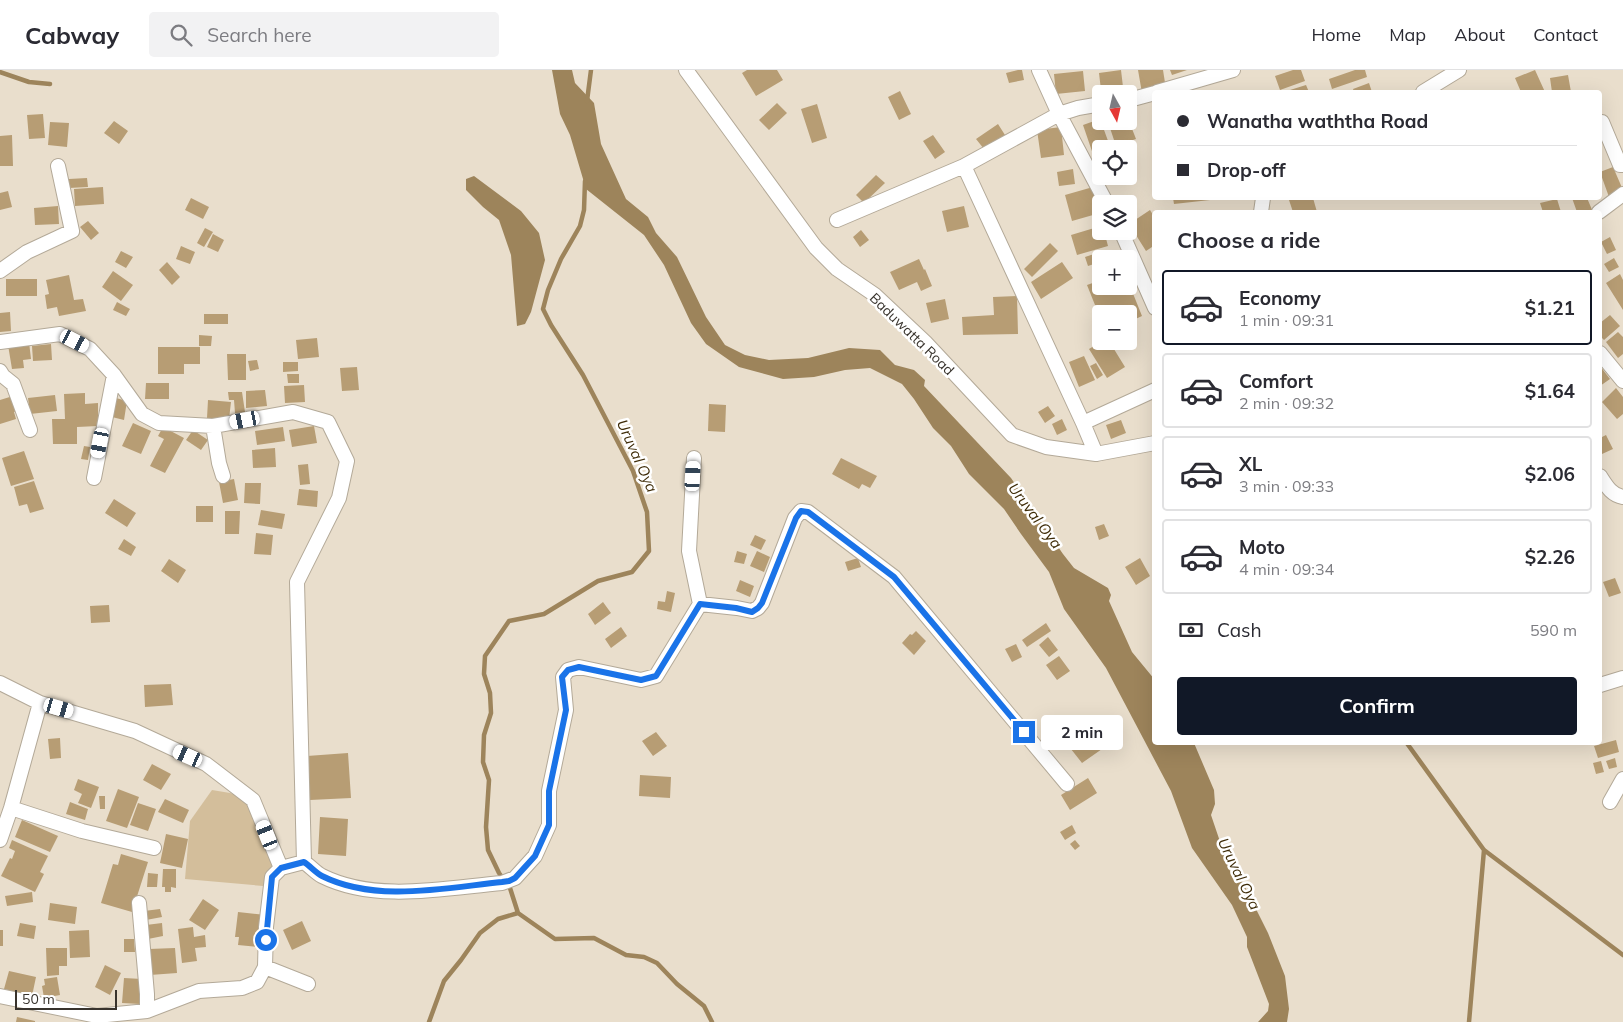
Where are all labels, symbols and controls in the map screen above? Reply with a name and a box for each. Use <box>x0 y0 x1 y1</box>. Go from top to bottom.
search box <box>149 12 499 57</box>
text: Cabway <box>25 20 119 50</box>
icon: search <box>167 21 195 49</box>
text: Search here <box>207 23 312 47</box>
text: Home <box>1311 23 1361 46</box>
text: Map <box>1389 23 1426 46</box>
text: About <box>1454 23 1505 46</box>
text: Contact <box>1533 23 1598 46</box>
north arrow <box>1092 85 1138 130</box>
map controls <box>1092 85 1137 350</box>
text: Wanatha waththa Road <box>1207 109 1428 133</box>
button: locate <box>1092 140 1137 185</box>
text: Drop-off <box>1207 158 1285 182</box>
button: layers <box>1092 195 1137 240</box>
text: Choose a ride <box>1177 226 1320 254</box>
button: + <box>1092 250 1137 295</box>
icon: car <box>1179 285 1224 330</box>
text: Economy <box>1239 286 1321 310</box>
street label: Baduwatta Road <box>866 289 958 379</box>
text: $1.21 <box>1525 296 1575 320</box>
button: − <box>1092 305 1137 350</box>
text: 1 min · 09:31 <box>1239 310 1334 330</box>
car <box>58 328 91 354</box>
icon: car <box>1179 368 1224 413</box>
text: Comfort <box>1239 369 1313 393</box>
text: $1.64 <box>1525 379 1575 403</box>
text: 2 min · 09:32 <box>1239 393 1334 413</box>
car <box>228 410 261 430</box>
water label: Uruval Oya <box>613 416 662 495</box>
car <box>89 427 110 459</box>
icon: car <box>1179 451 1224 496</box>
text: XL <box>1239 452 1262 476</box>
car <box>684 461 701 491</box>
text: $2.06 <box>1525 462 1575 486</box>
text: 3 min · 09:33 <box>1239 476 1334 496</box>
water label: Uruval Oya <box>1004 479 1066 552</box>
icon: car <box>1179 534 1224 579</box>
text: Moto <box>1239 535 1285 559</box>
text: $2.26 <box>1525 545 1575 569</box>
text: 4 min · 09:34 <box>1239 559 1334 579</box>
icon: cash <box>1177 616 1205 644</box>
text: Cash <box>1217 618 1262 642</box>
text: 590 m <box>1530 620 1577 640</box>
button: Confirm <box>1177 677 1577 735</box>
car <box>42 697 75 719</box>
callout: 2 min <box>1042 714 1124 750</box>
route end <box>1013 721 1035 743</box>
text: 2 min <box>1061 722 1103 742</box>
car <box>171 743 204 769</box>
car <box>254 818 279 852</box>
water label: Uruval Oya <box>1214 835 1265 913</box>
route start <box>255 929 277 951</box>
scale bar <box>15 987 118 1010</box>
text: 50 m <box>22 990 55 1008</box>

